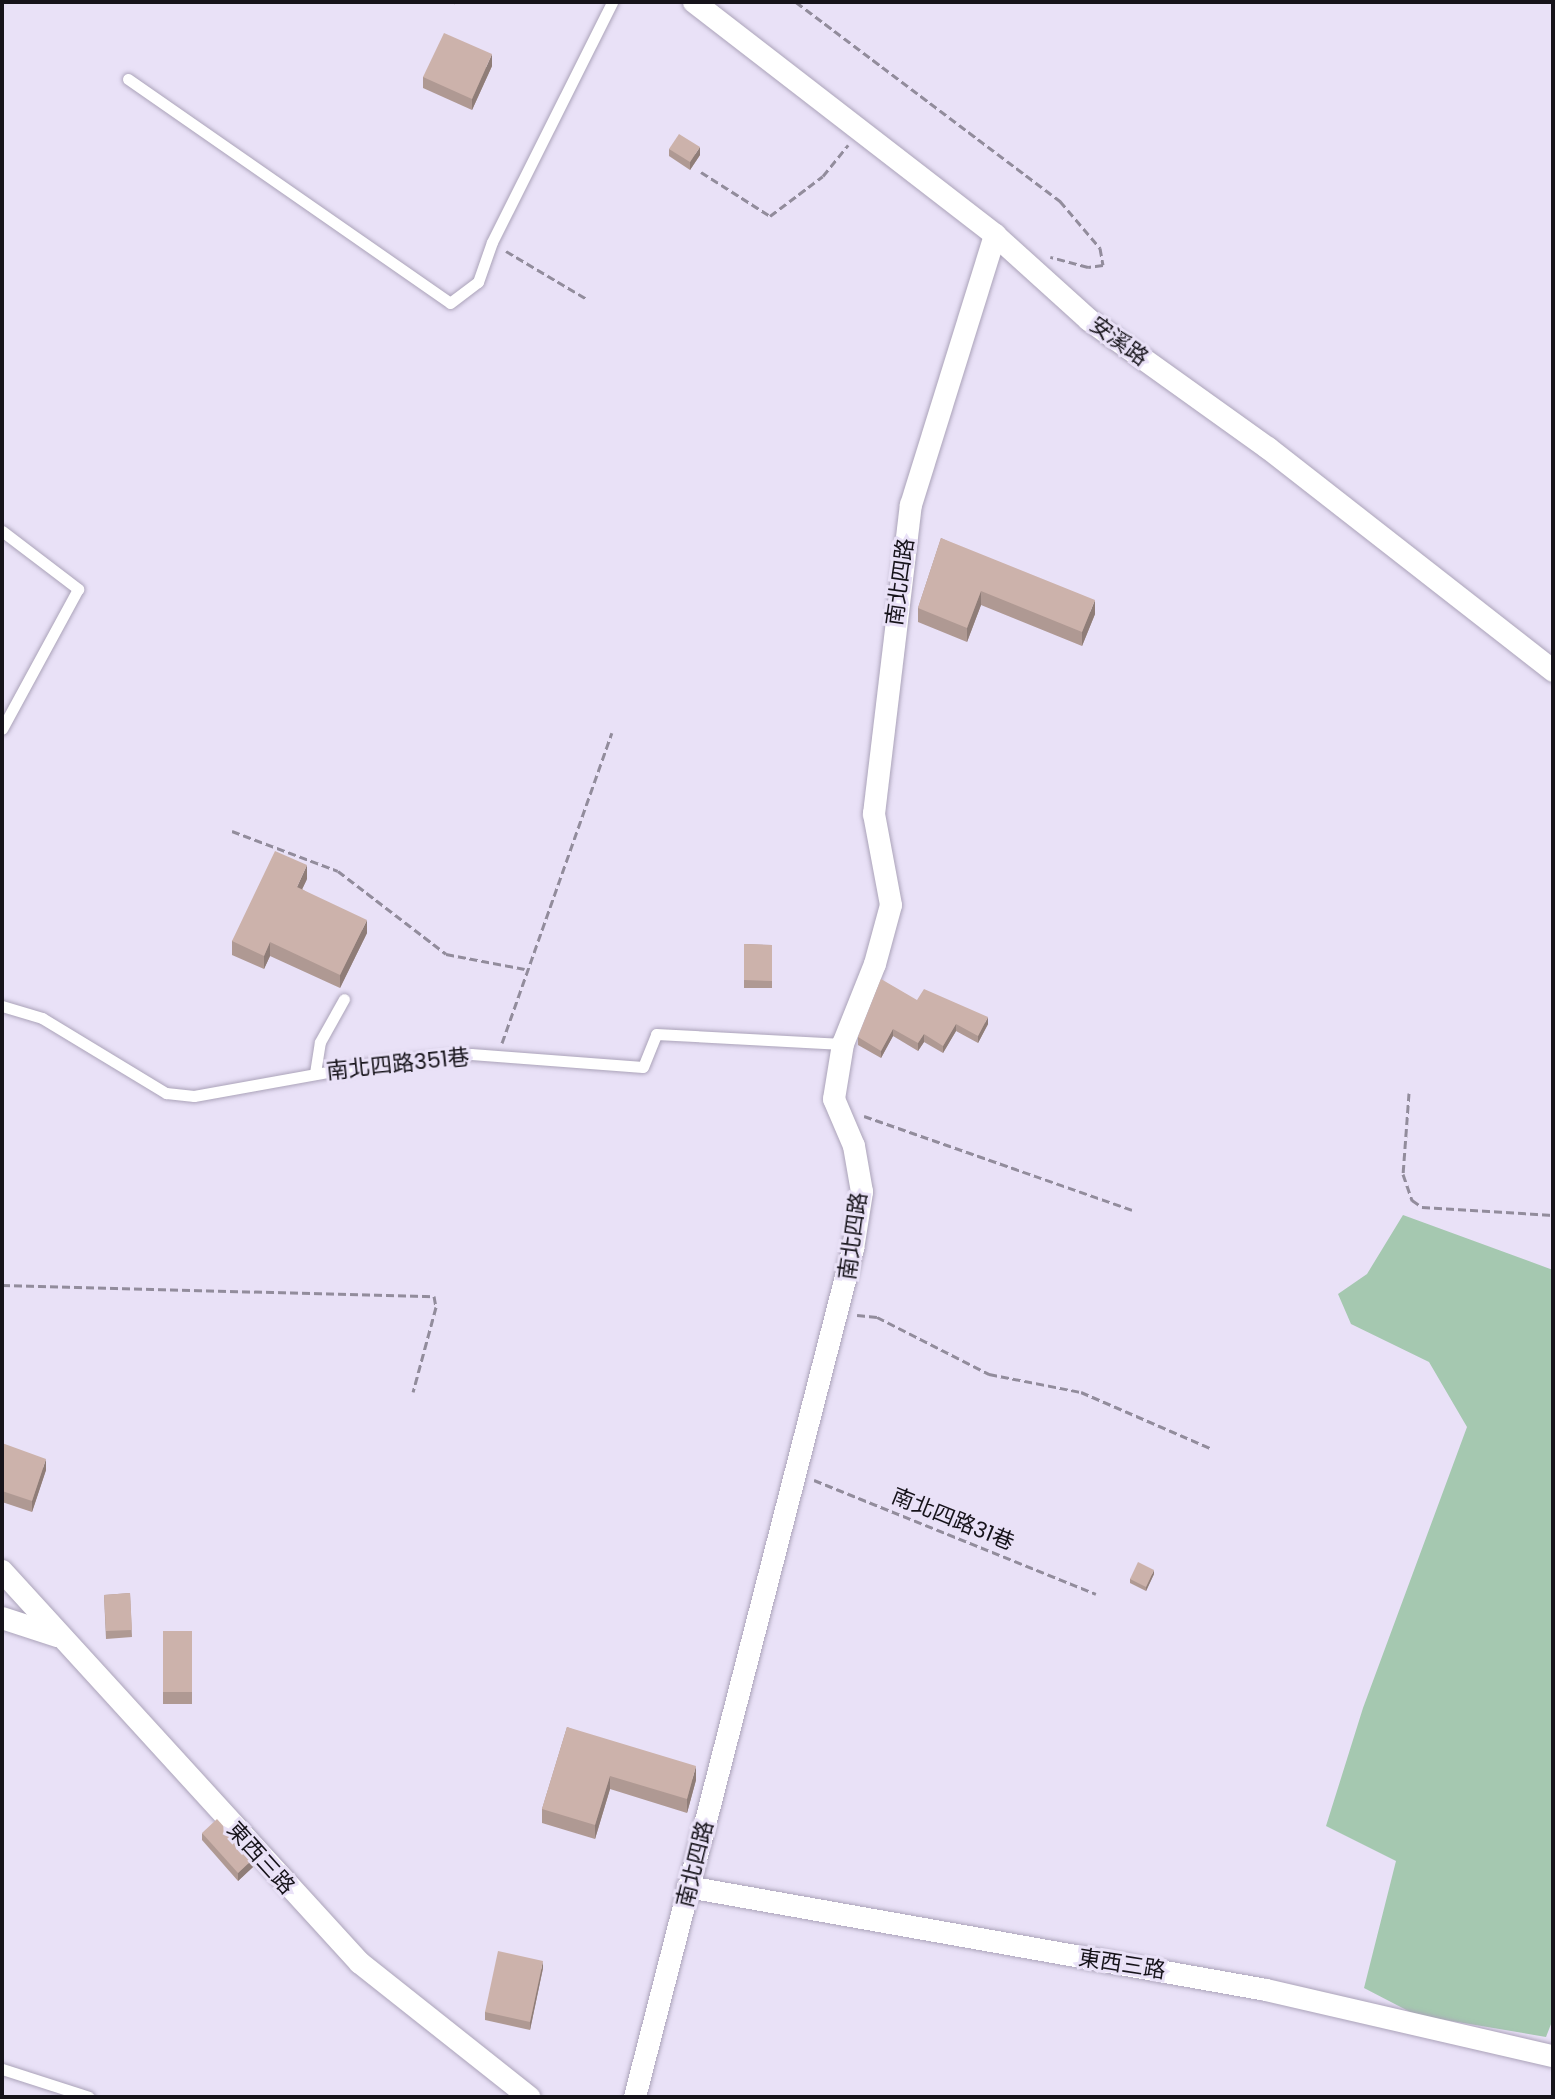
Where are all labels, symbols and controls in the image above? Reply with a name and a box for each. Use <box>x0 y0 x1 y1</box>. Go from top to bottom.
street label: 安溪路 <box>1085 311 1153 371</box>
street label: 南北四路 <box>881 537 919 627</box>
street label: 南北四路351巷 <box>325 1043 471 1085</box>
street label: 南北四路 <box>834 1191 872 1281</box>
street label: 南北四路31巷 <box>888 1482 1018 1556</box>
street label: 東西三路 <box>222 1816 300 1900</box>
street label: 南北四路 <box>672 1818 718 1910</box>
street label: 東西三路 <box>1076 1944 1168 1984</box>

